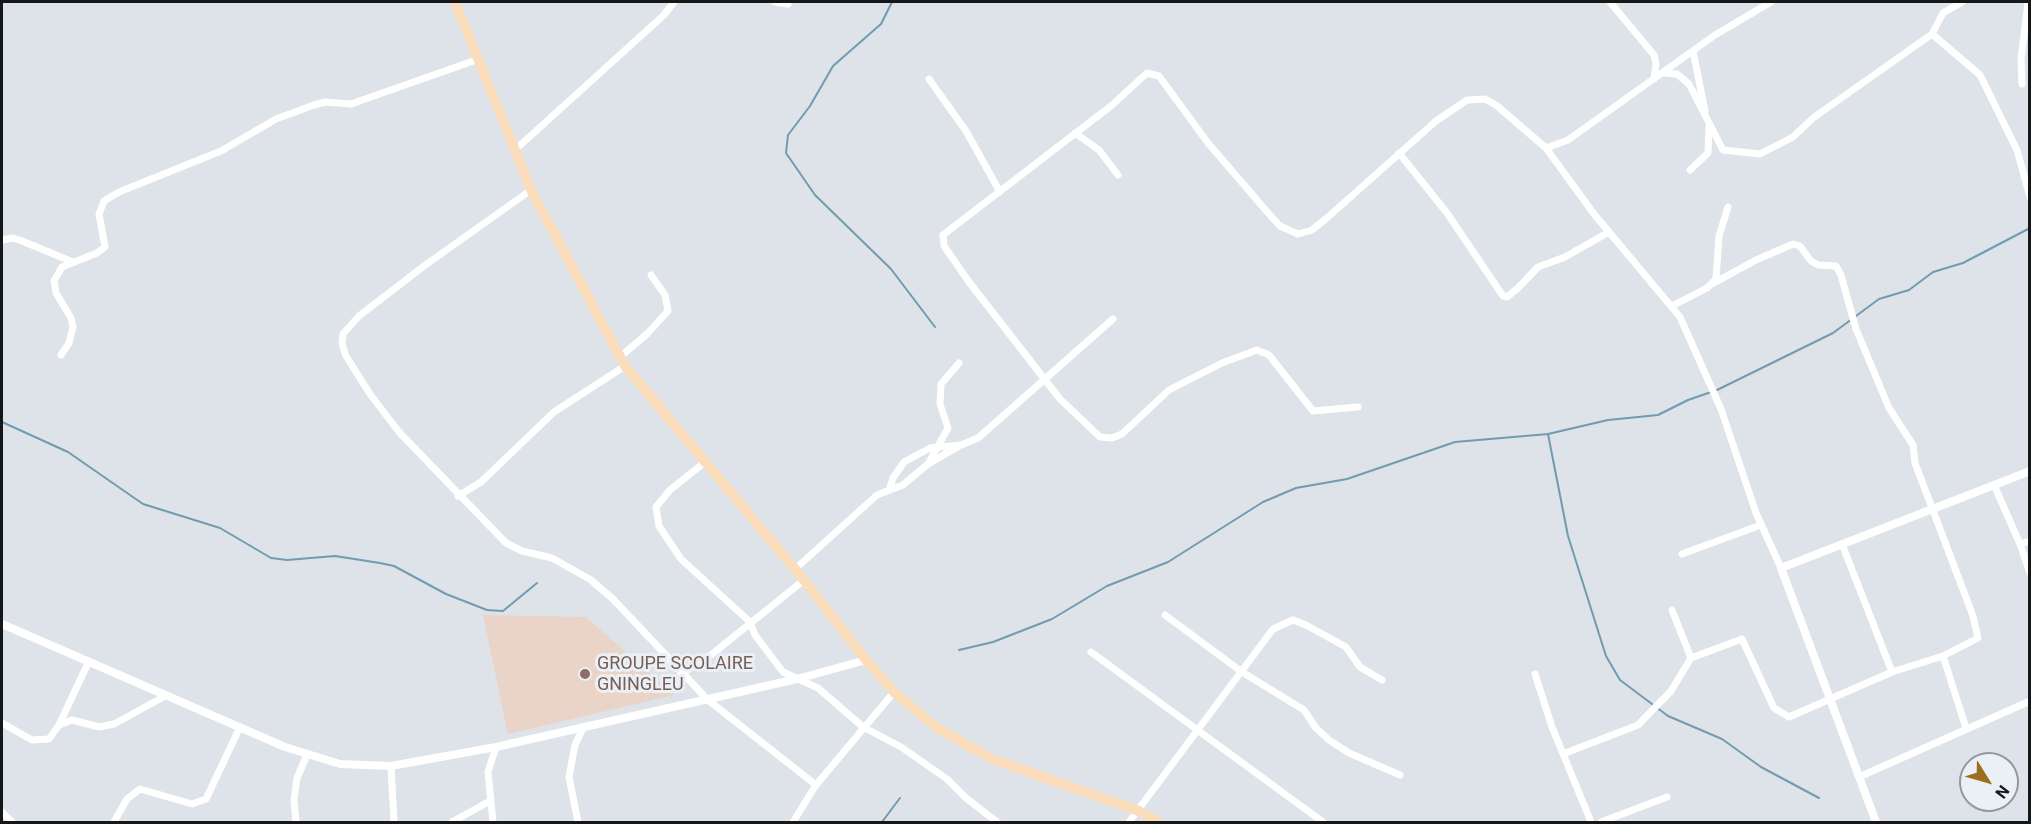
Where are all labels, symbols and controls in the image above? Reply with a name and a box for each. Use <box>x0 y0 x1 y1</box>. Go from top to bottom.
place label: GROUPE SCOLAIRE GNINGLEU <box>597 653 753 696</box>
marker: GROUPE SCOLAIRE GNINGLEU <box>578 667 592 681</box>
north arrow <box>1959 752 2019 812</box>
text: N <box>1991 782 2013 802</box>

